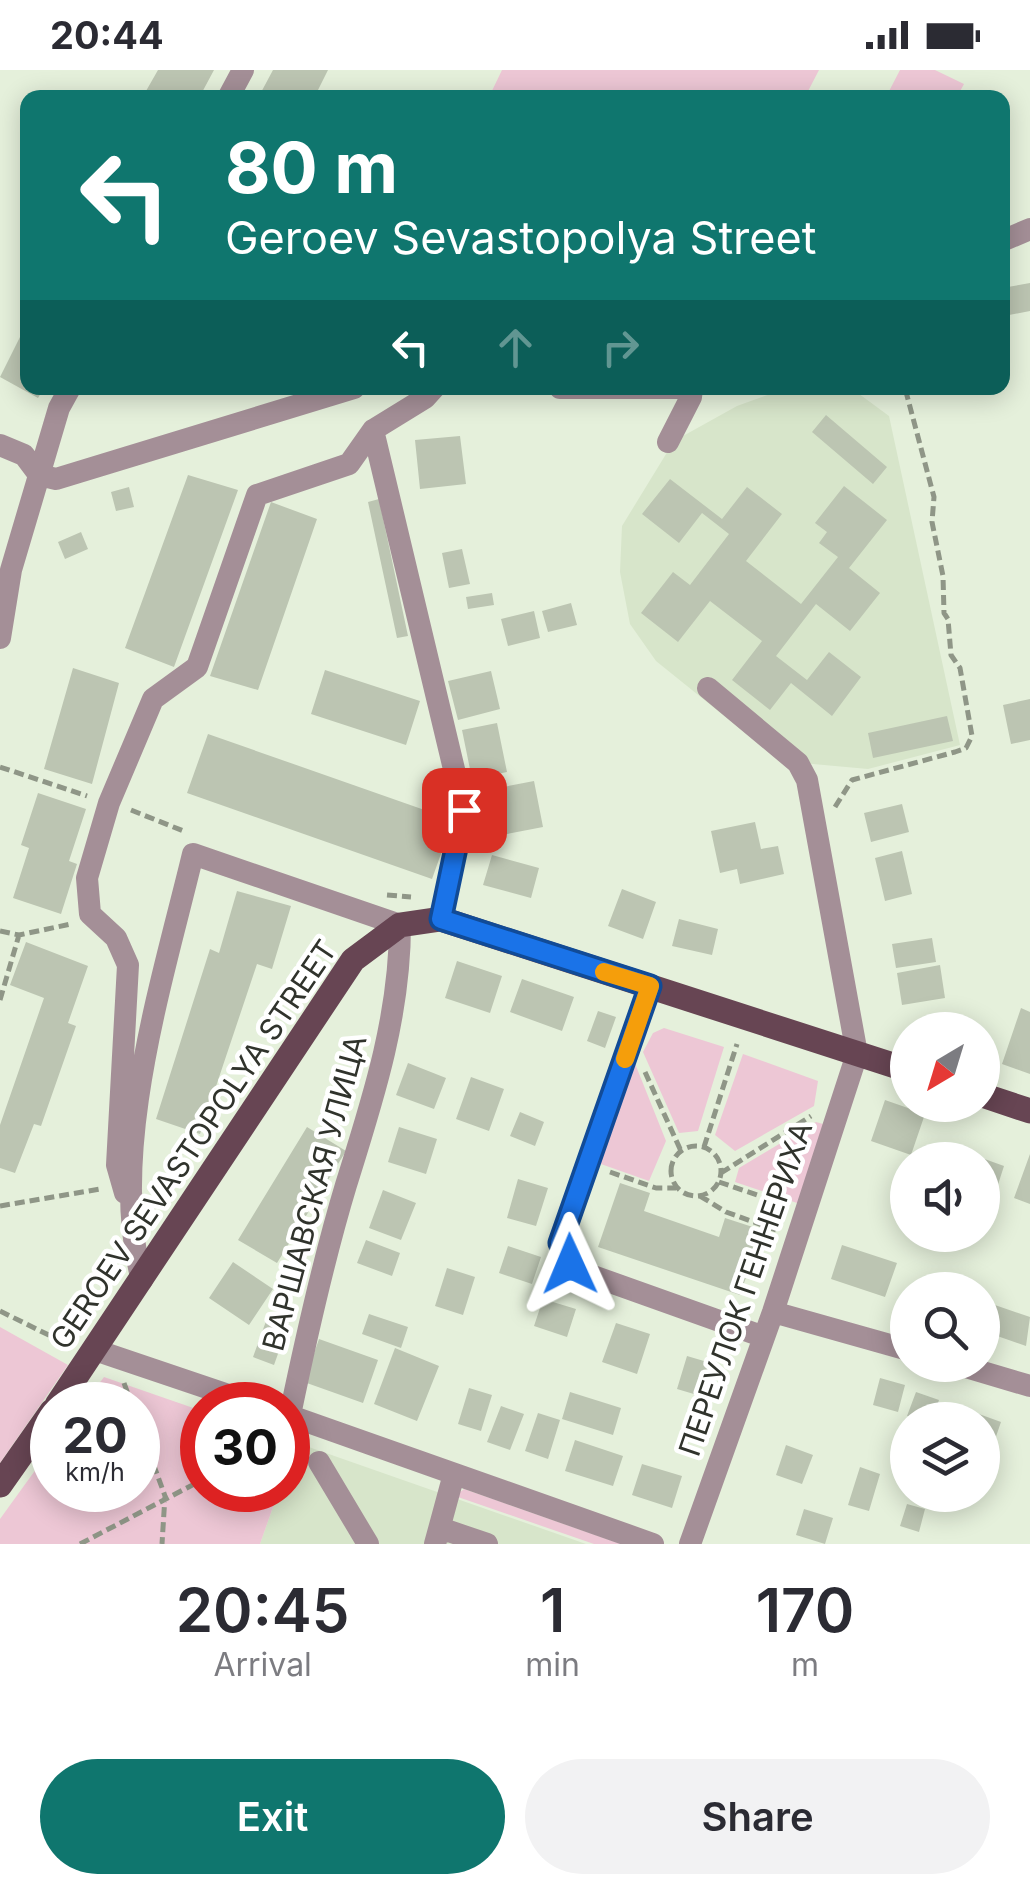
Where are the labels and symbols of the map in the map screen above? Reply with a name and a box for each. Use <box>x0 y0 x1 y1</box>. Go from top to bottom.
pin <box>422 768 507 853</box>
street label: GEROEV SEVASTOPOLYA STREET <box>42 933 344 1356</box>
north arrow <box>890 1012 1000 1122</box>
street label: ВАРШАВСКАЯ УЛИЦА <box>255 1031 374 1354</box>
street label: ПЕРЕУЛОК ГЕННЕРИХА <box>671 1117 819 1461</box>
position arrow <box>518 1212 622 1316</box>
speed limit sign: 30 <box>180 1382 310 1512</box>

